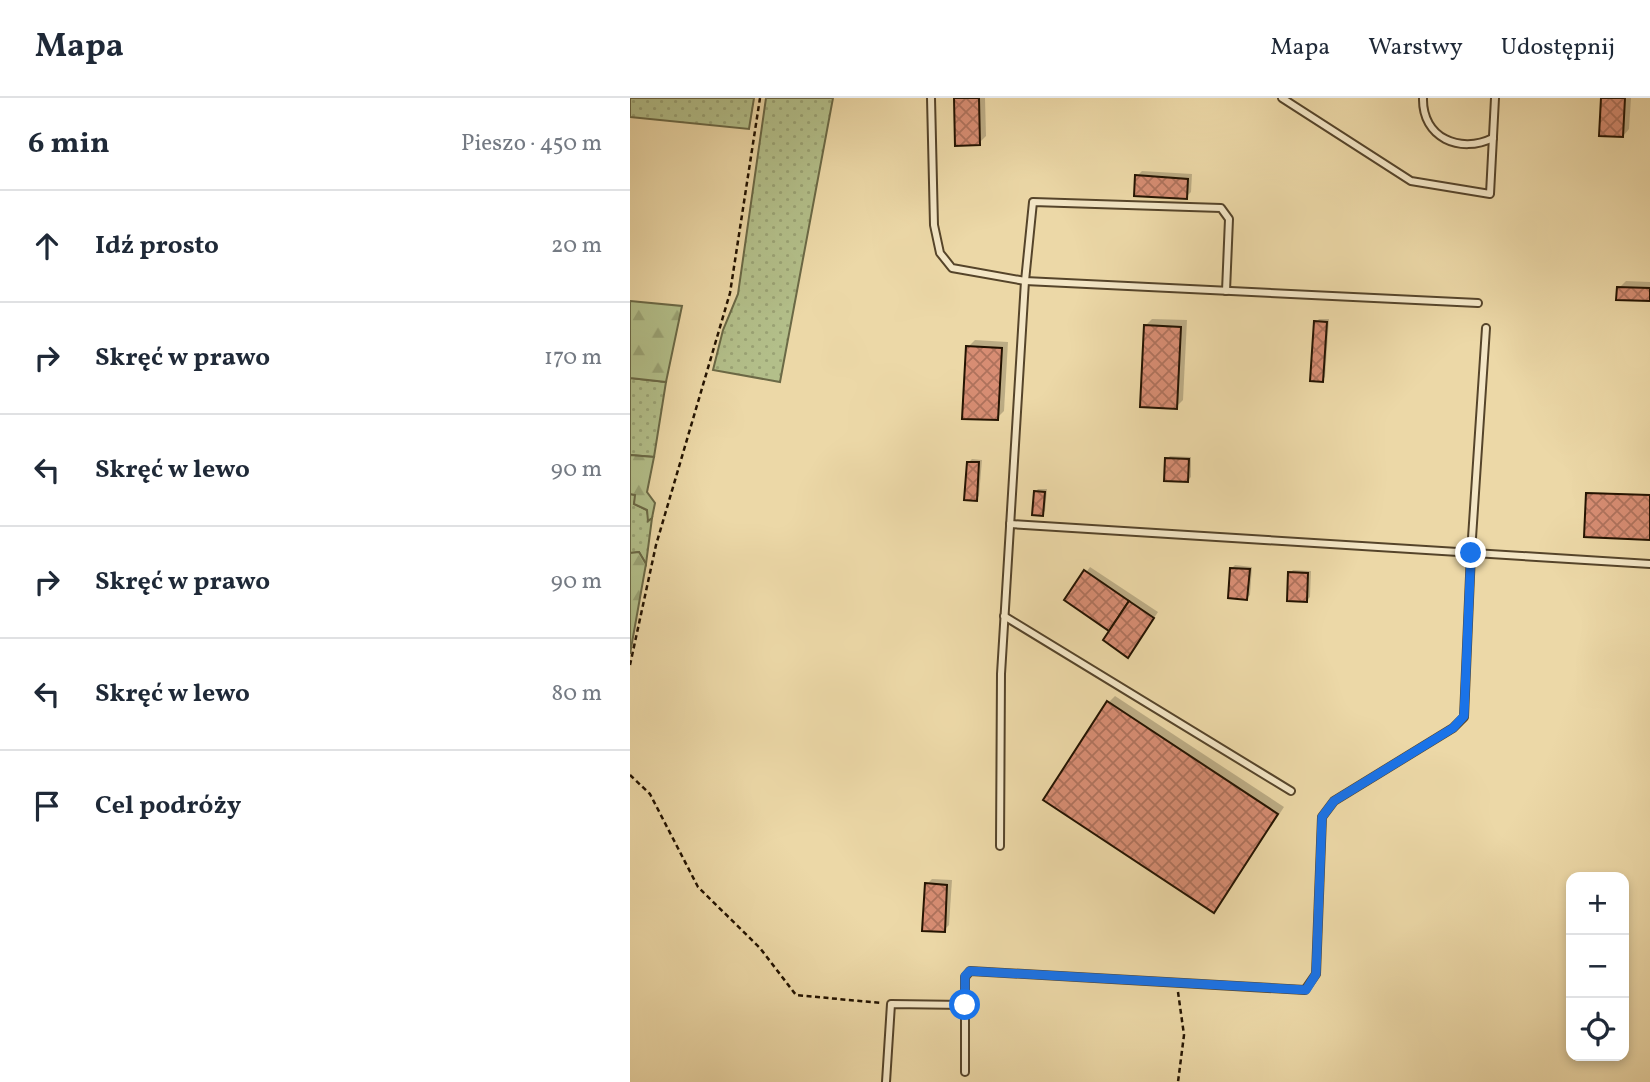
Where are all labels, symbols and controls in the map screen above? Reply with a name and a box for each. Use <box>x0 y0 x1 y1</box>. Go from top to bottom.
text: Mapa <box>35 25 124 71</box>
text: Mapa <box>1270 31 1330 65</box>
text: Warstwy <box>1368 31 1463 65</box>
text: Udostępnij <box>1501 31 1615 65</box>
text: 6 min <box>28 123 110 165</box>
text: Pieszo · 450 m <box>461 128 602 160</box>
icon: ahead <box>28 227 66 265</box>
text: Idź prosto <box>95 228 219 264</box>
text: 20 m <box>551 230 602 262</box>
icon: right <box>28 339 66 377</box>
text: Skręć w prawo <box>95 340 270 376</box>
text: 170 m <box>544 342 602 374</box>
icon: left <box>28 451 66 489</box>
text: Skręć w lewo <box>95 452 250 488</box>
text: 90 m <box>551 454 602 486</box>
route end <box>1455 537 1486 568</box>
icon: right <box>28 563 66 601</box>
text: Skręć w prawo <box>95 564 270 600</box>
text: 90 m <box>551 566 602 598</box>
icon: left <box>28 675 66 713</box>
text: Skręć w lewo <box>95 676 250 712</box>
text: 80 m <box>552 678 602 710</box>
icon: arrive <box>28 787 66 825</box>
text: Cel podróży <box>95 788 241 824</box>
map controls <box>1566 872 1629 1061</box>
button: + <box>1566 872 1629 935</box>
button: − <box>1566 935 1629 998</box>
route start <box>949 989 980 1020</box>
button: locate <box>1566 998 1629 1061</box>

